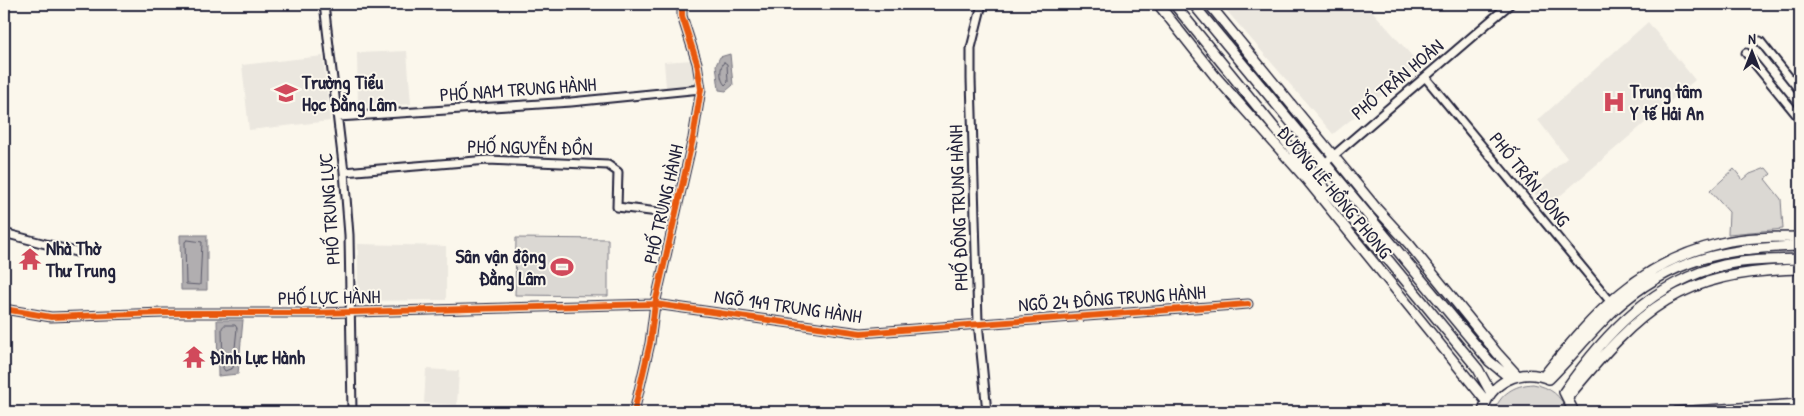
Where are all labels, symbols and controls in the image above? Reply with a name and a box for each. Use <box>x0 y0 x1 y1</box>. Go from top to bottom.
north arrow <box>1726 28 1776 78</box>
text: N <box>1748 29 1756 48</box>
street label: PHỐ TRẦN HOÀN <box>1345 33 1449 125</box>
place label: Trường Tiểu Học Đằng Lâm <box>301 69 397 118</box>
street label: PHỐ NAM TRUNG HÀNH <box>439 71 597 107</box>
place label: Trung tâm Y tế Hải An <box>1629 78 1704 126</box>
school or university icon: Trường Tiểu Học Đằng Lâm <box>273 80 299 106</box>
hospital icon: Trung tâm Y tế Hải An <box>1601 89 1627 115</box>
street label: ĐƯỜNG LÊ HỒNG PHONG <box>1272 120 1398 264</box>
street label: PHỐ ĐÔNG TRUNG HÀNH <box>942 124 974 292</box>
street label: PHỐ TRẦN ĐÔNG <box>1484 126 1576 232</box>
street label: PHỐ NGUYỄN ĐỒN <box>467 133 593 161</box>
street label: PHỐ TRUNG HÀNH <box>637 142 689 266</box>
street label: PHỐ TRUNG LỰC <box>312 152 346 266</box>
place label: Nhà Thờ Thư Trung <box>45 235 116 284</box>
place label: Sân vận động Đằng Lâm <box>456 243 547 292</box>
temple icon: Nhà Thờ Thư Trung <box>17 246 43 272</box>
sports icon: Sân vận động Đằng Lâm <box>549 254 575 280</box>
street label: NGÕ 24 ĐÔNG TRUNG HÀNH <box>1017 278 1207 318</box>
street label: PHỐ LỰC HÀNH <box>278 283 381 311</box>
street label: NGÕ 149 TRUNG HÀNH <box>713 283 863 329</box>
temple icon: Đình Lực Hành <box>181 344 207 370</box>
place label: Đình Lực Hành <box>210 344 305 370</box>

